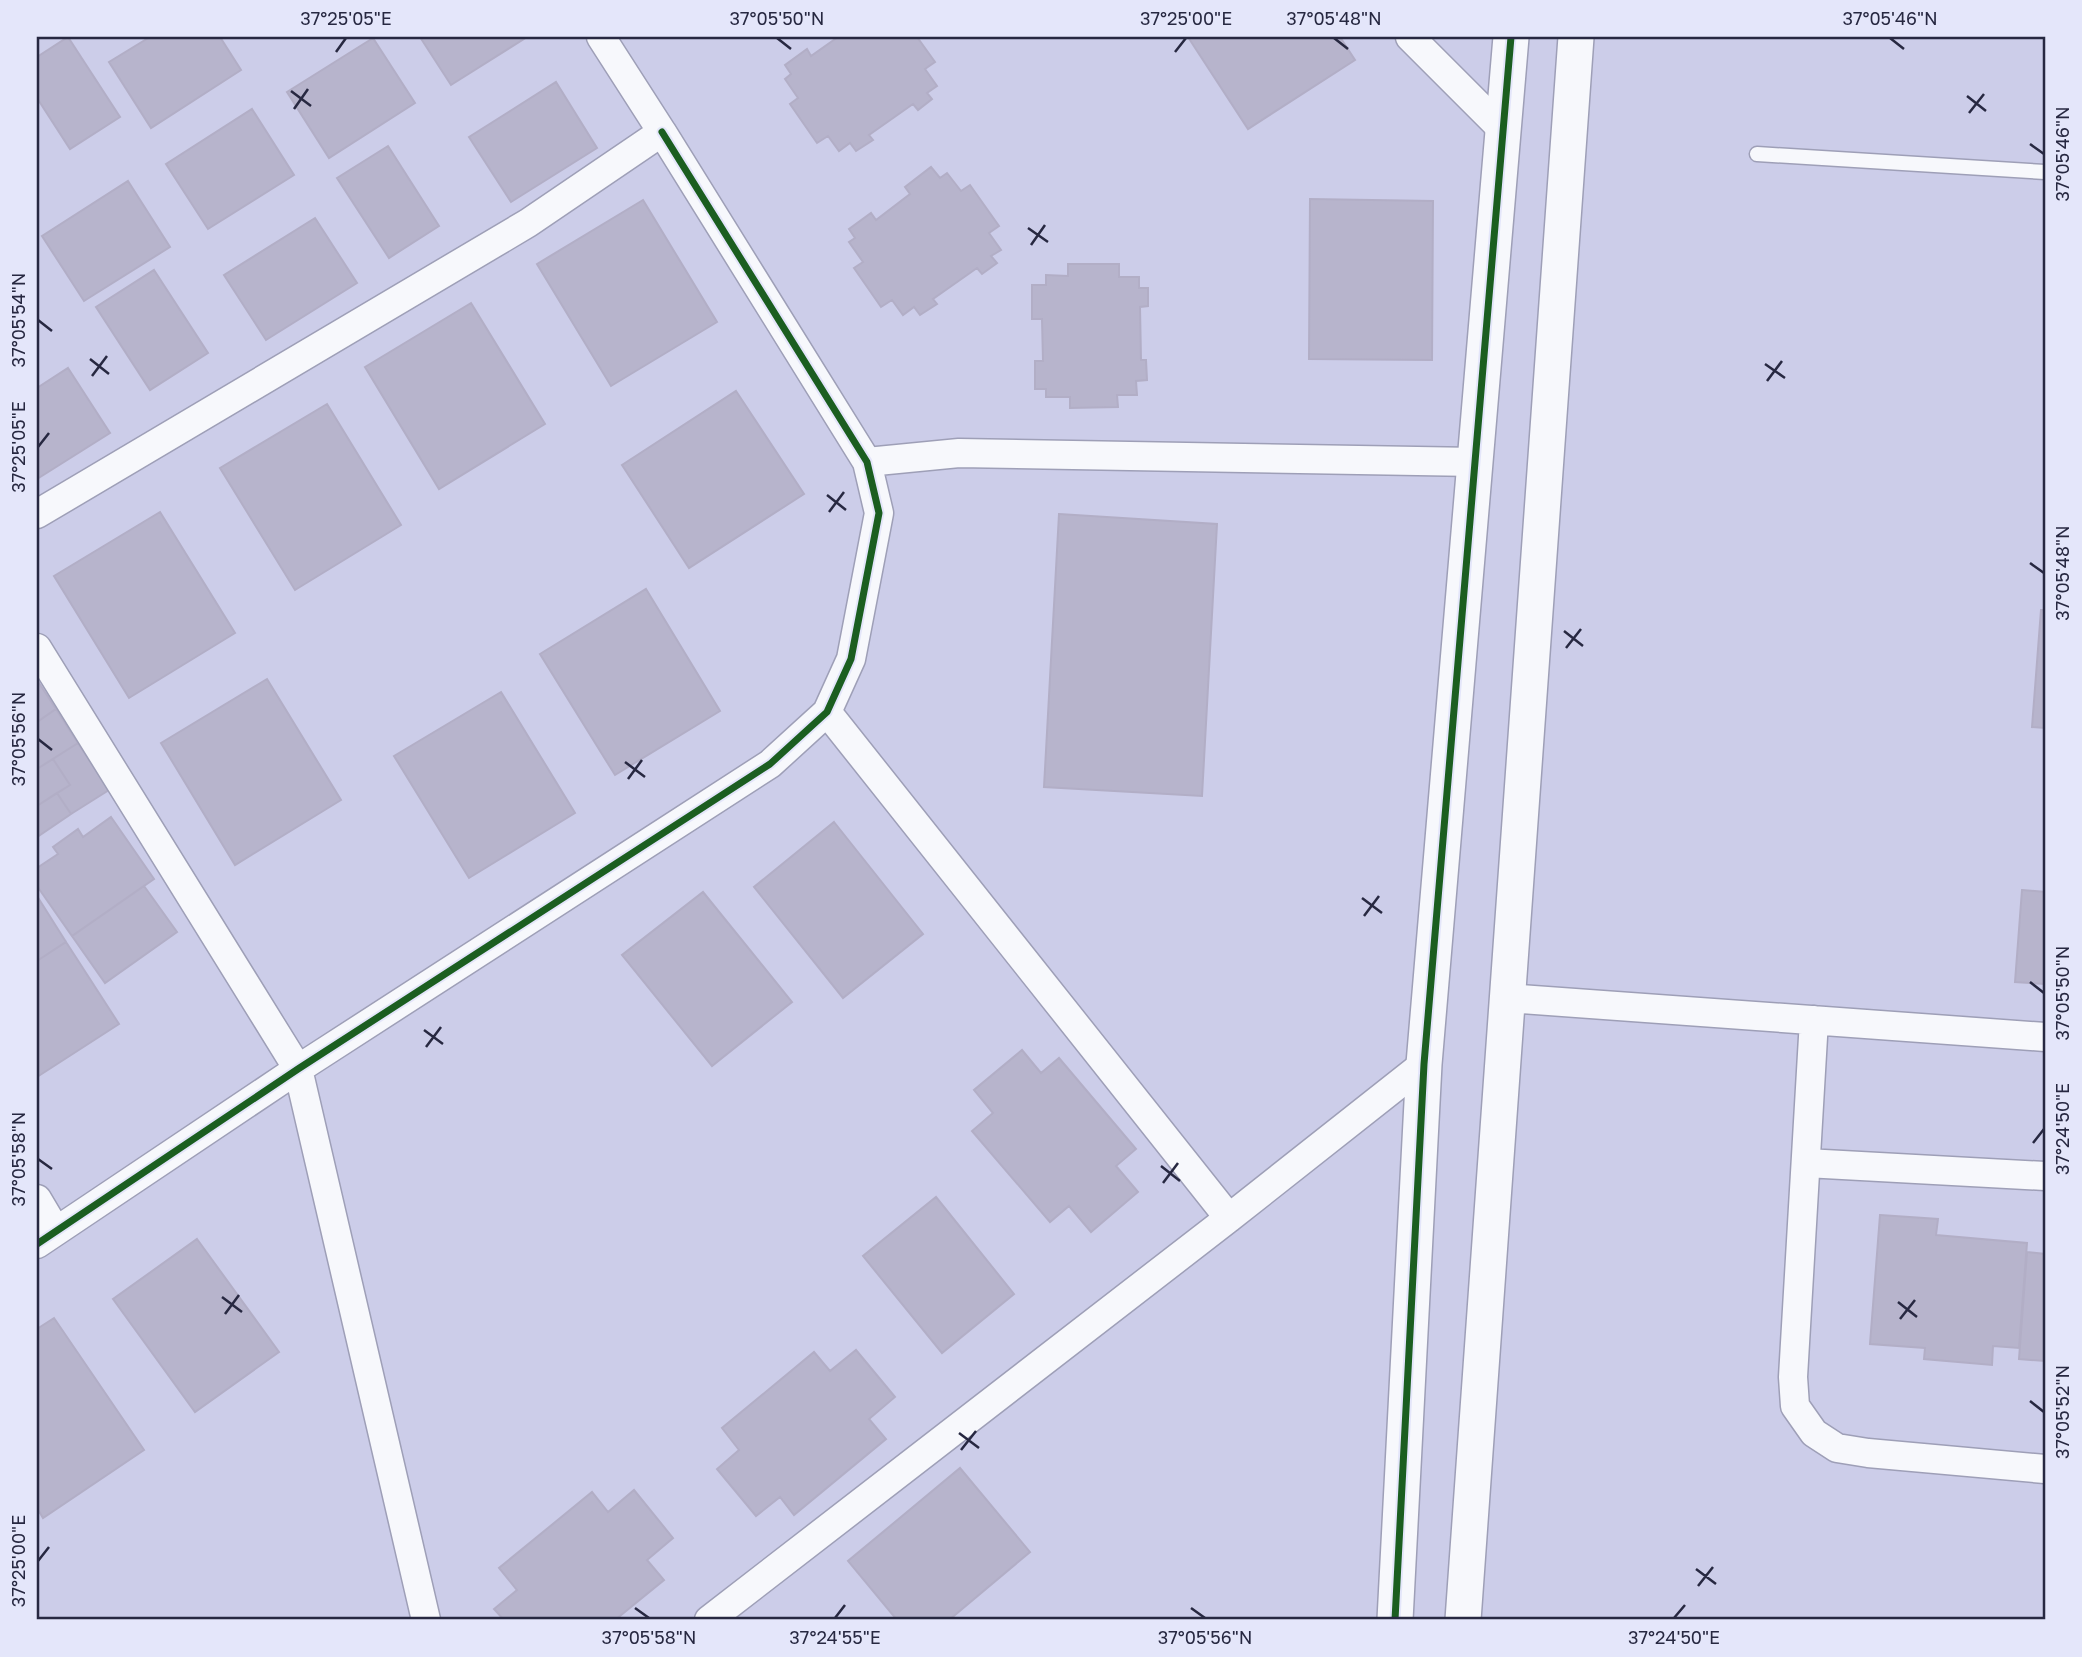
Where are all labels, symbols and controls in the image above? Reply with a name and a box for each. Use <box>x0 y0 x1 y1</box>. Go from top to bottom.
text: 37°25'05"E <box>300 7 392 29</box>
text: 37°05'50"N <box>730 7 824 29</box>
text: 37°25'00"E <box>1140 7 1232 29</box>
text: 37°05'48"N <box>1286 7 1382 29</box>
text: 37°05'46"N <box>1842 7 1938 29</box>
text: 37°05'46"N <box>2051 106 2073 202</box>
text: 37°05'54"N <box>7 273 29 367</box>
text: 37°25'05"E <box>7 401 29 493</box>
text: 37°05'48"N <box>2051 525 2073 621</box>
text: 37°05'56"N <box>7 692 29 786</box>
text: 37°05'50"N <box>2051 946 2073 1040</box>
text: 37°24'50"E <box>2051 1083 2073 1175</box>
text: 37°05'58"N <box>7 1112 29 1206</box>
text: 37°05'52"N <box>2051 1365 2073 1459</box>
text: 37°25'00"E <box>7 1515 29 1607</box>
text: 37°05'58"N <box>602 1626 696 1648</box>
text: 37°24'55"E <box>789 1626 881 1648</box>
text: 37°05'56"N <box>1158 1626 1252 1648</box>
text: 37°24'50"E <box>1628 1626 1720 1648</box>

